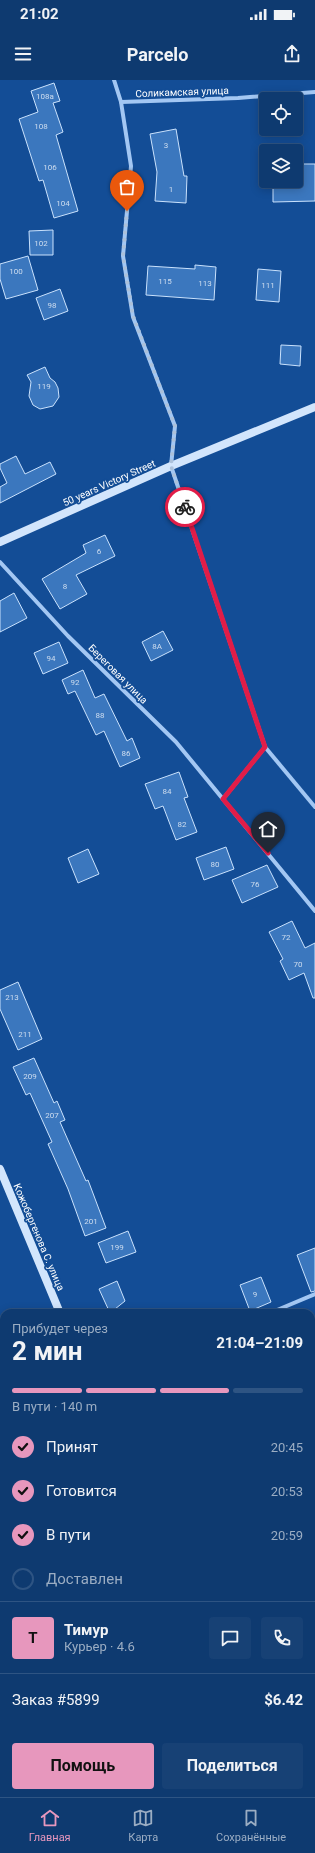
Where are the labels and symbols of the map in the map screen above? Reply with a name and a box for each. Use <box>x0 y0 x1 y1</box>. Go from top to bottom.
street label: Соликамская улица <box>135 85 229 99</box>
house number: 108а <box>36 92 54 101</box>
house number: 108 <box>34 122 48 131</box>
house number: 3 <box>164 141 168 150</box>
house number: 106 <box>43 163 57 172</box>
pin <box>110 170 144 211</box>
house number: 1 <box>169 185 173 194</box>
house number: 104 <box>56 199 70 208</box>
house number: 102 <box>34 239 48 248</box>
house number: 100 <box>9 267 23 276</box>
house number: 115 <box>158 277 172 286</box>
house number: 113 <box>198 279 212 288</box>
house number: 111 <box>261 281 275 290</box>
house number: 98 <box>48 301 57 310</box>
house number: 119 <box>37 382 51 391</box>
street label: 50 years Victory Street <box>61 458 157 508</box>
courier <box>165 487 205 527</box>
house number: 6 <box>97 547 102 556</box>
house number: 8 <box>63 582 68 591</box>
street label: Береговая улица <box>86 642 150 706</box>
house number: 8А <box>152 642 163 651</box>
house number: 94 <box>47 654 56 663</box>
house number: 92 <box>71 678 80 687</box>
house number: 88 <box>96 711 105 720</box>
house number: 86 <box>122 749 131 758</box>
house number: 84 <box>163 787 172 796</box>
pin <box>251 812 285 853</box>
house number: 82 <box>178 820 187 829</box>
house number: 80 <box>211 860 220 869</box>
house number: 76 <box>251 880 260 889</box>
house number: 72 <box>282 933 291 942</box>
house number: 70 <box>294 960 303 969</box>
house number: 213 <box>5 993 19 1002</box>
house number: 211 <box>18 1030 32 1039</box>
house number: 209 <box>23 1072 37 1081</box>
house number: 207 <box>45 1111 59 1120</box>
street label: Кожобергенова С. улица <box>11 1182 67 1292</box>
house number: 201 <box>84 1217 98 1226</box>
house number: 199 <box>110 1243 124 1252</box>
house number: 9 <box>253 1290 257 1299</box>

